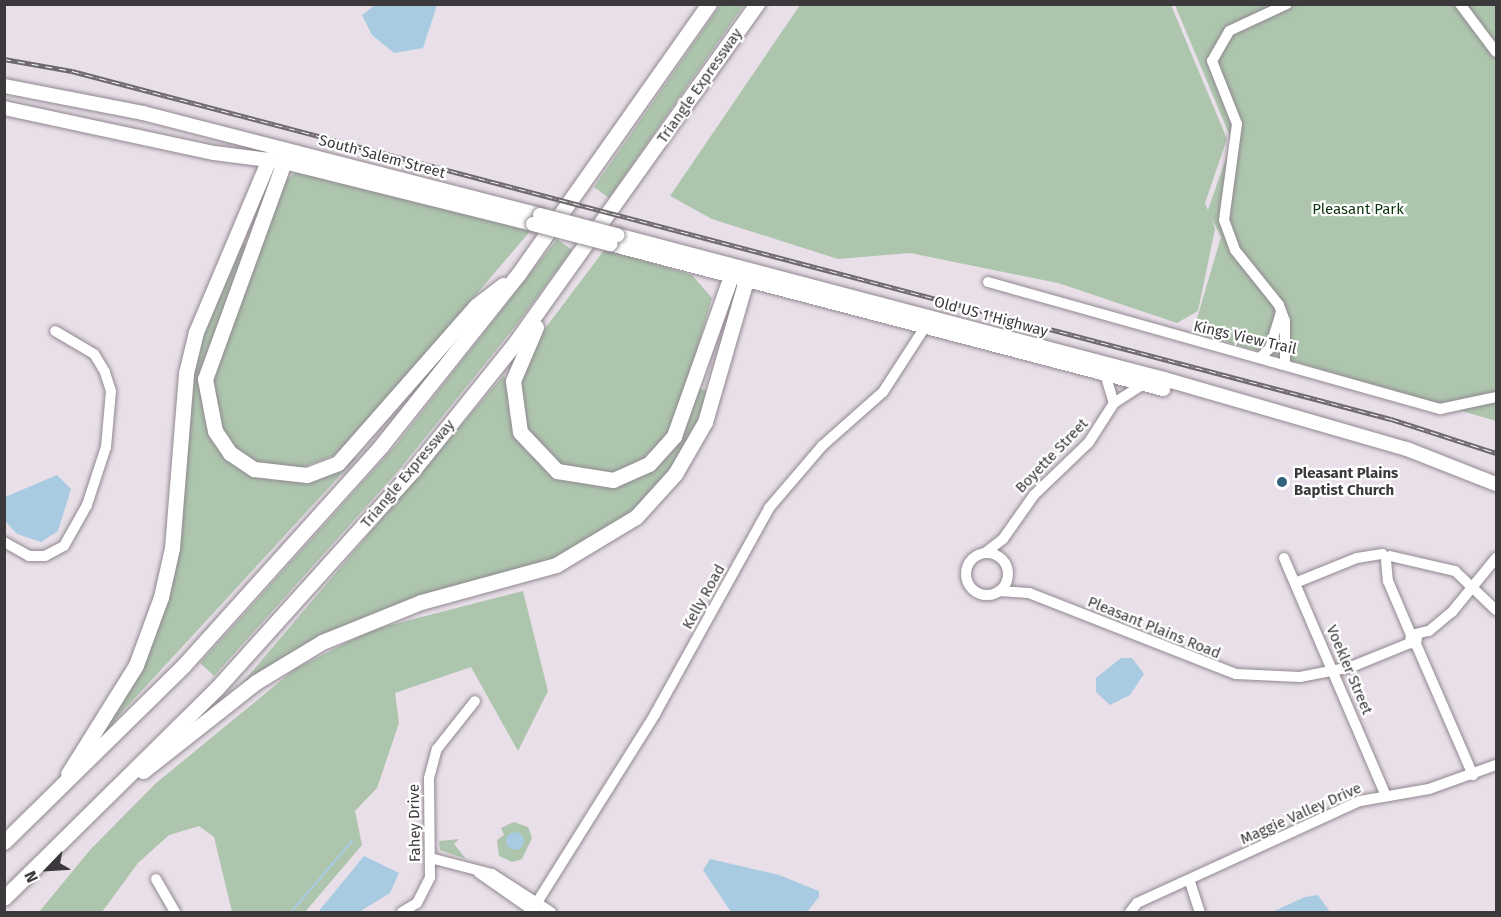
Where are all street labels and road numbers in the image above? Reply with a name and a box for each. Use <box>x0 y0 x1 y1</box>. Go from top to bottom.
street label: Triangle Expressway <box>654 25 746 147</box>
street label: South Salem Street <box>317 131 447 183</box>
street label: Old US 1 Highway <box>932 293 1050 341</box>
street label: Kings View Trail <box>1192 317 1298 359</box>
street label: Boyette Street <box>1012 415 1092 497</box>
street label: Triangle Expressway <box>357 416 459 532</box>
street label: Kelly Road <box>679 561 729 633</box>
street label: Pleasant Plains Road <box>1085 593 1223 663</box>
street label: Voekler Street <box>1322 623 1376 717</box>
street label: Maggie Valley Drive <box>1238 779 1364 849</box>
street label: Fahey Drive <box>405 784 425 862</box>

